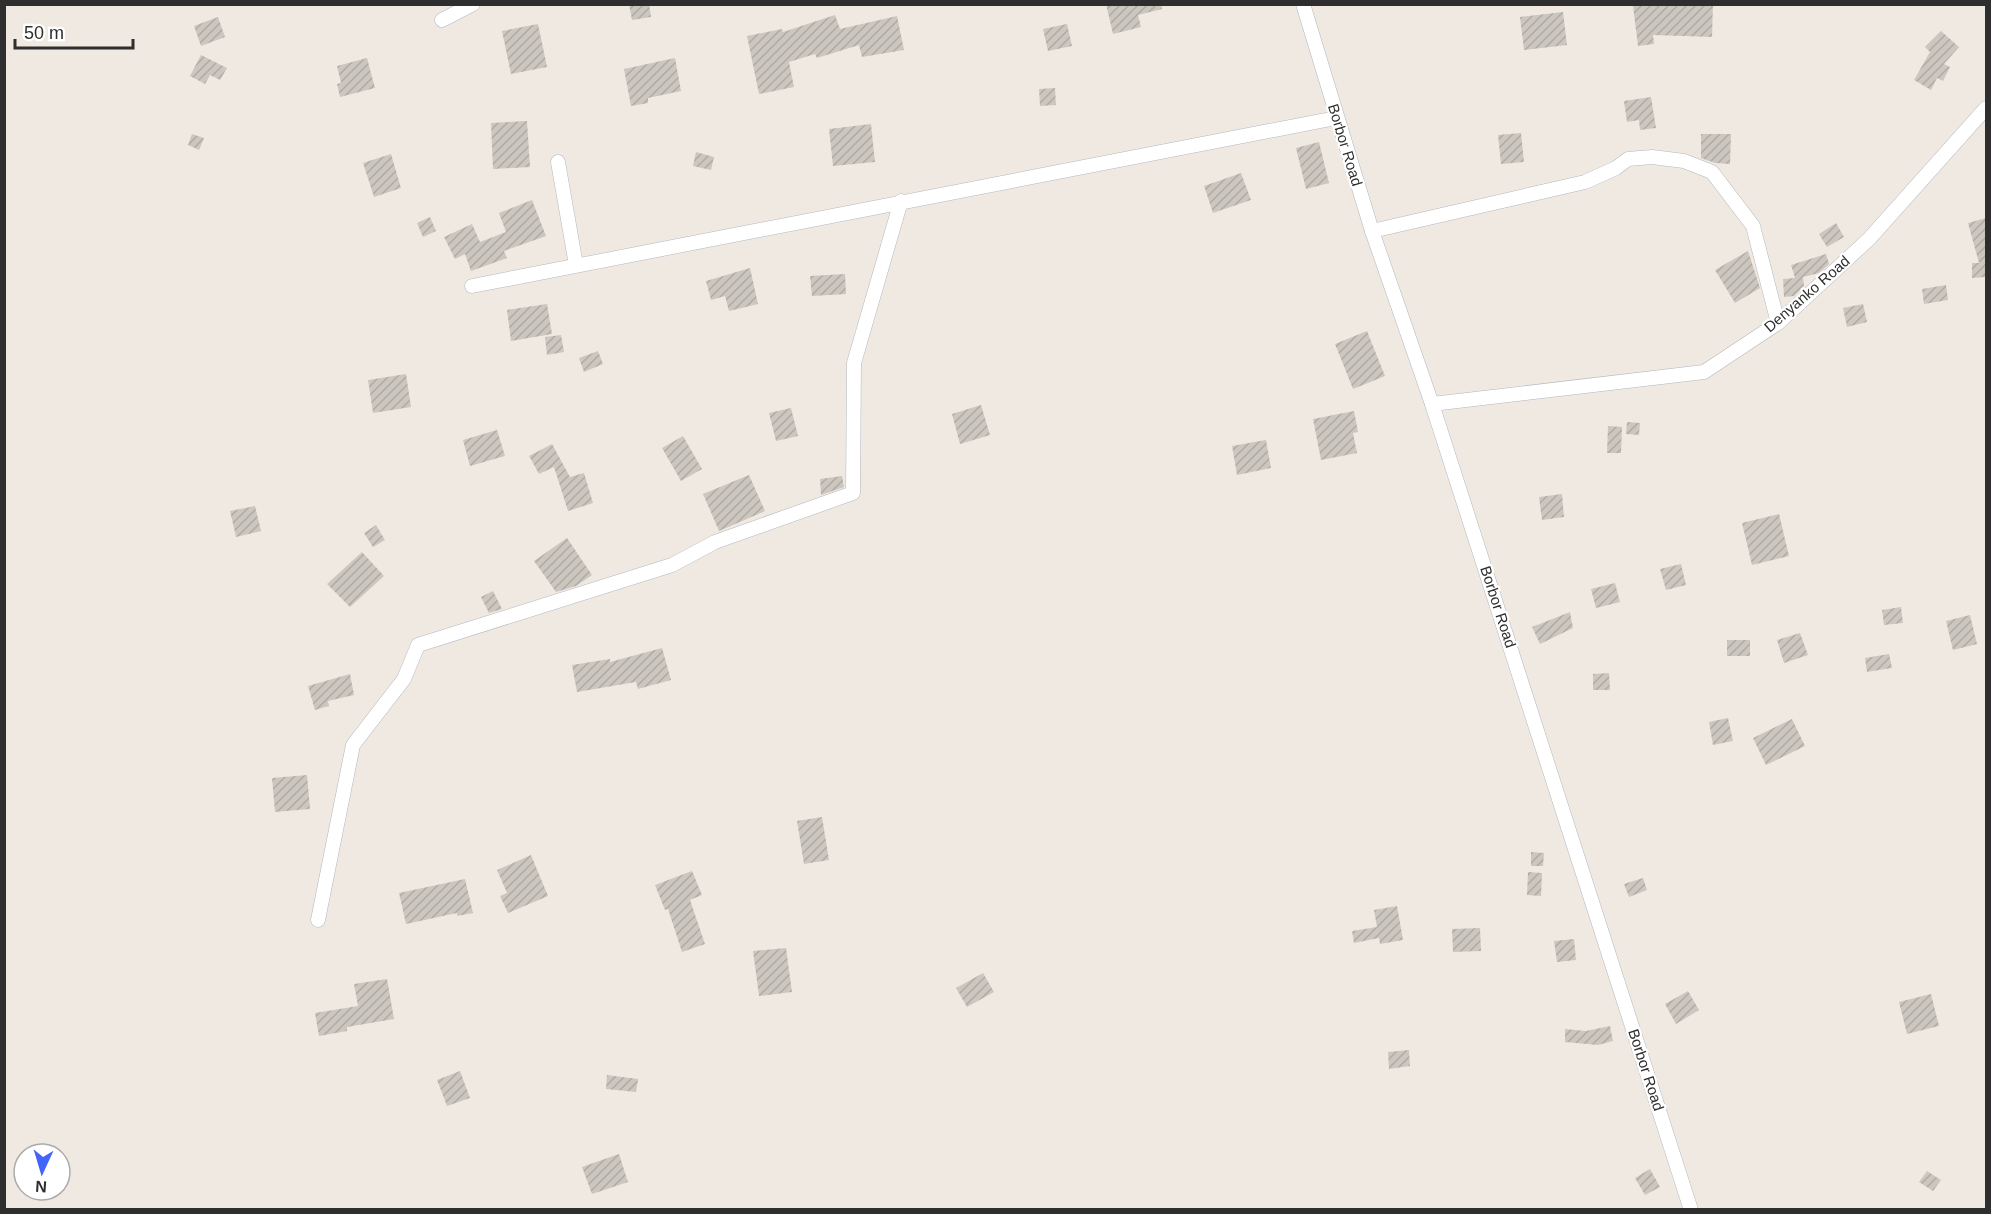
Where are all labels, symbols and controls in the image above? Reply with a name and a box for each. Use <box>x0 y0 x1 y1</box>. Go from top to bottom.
scale bar <box>15 12 134 50</box>
text: 50 m <box>24 23 64 43</box>
street label: Borbor Road <box>1325 102 1366 188</box>
street label: Denyanko Road <box>1761 252 1853 335</box>
street label: Borbor Road <box>1477 564 1520 650</box>
street label: Borbor Road <box>1625 1027 1668 1113</box>
north arrow <box>12 1142 72 1202</box>
text: N <box>35 1178 47 1195</box>

